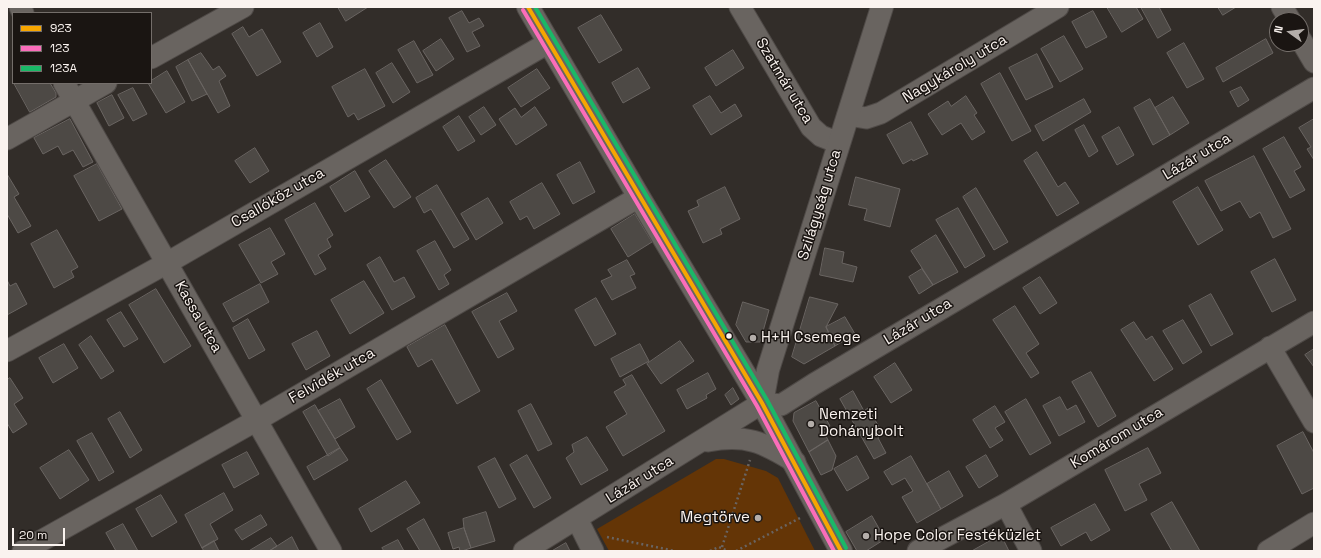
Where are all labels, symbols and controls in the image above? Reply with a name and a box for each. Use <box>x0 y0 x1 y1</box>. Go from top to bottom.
legend <box>12 12 152 84</box>
north arrow <box>1269 12 1309 52</box>
text: 923 <box>50 20 72 36</box>
text: N <box>1271 24 1286 35</box>
street label: Nagykároly utca <box>900 31 1010 107</box>
street label: Szatmár utca <box>751 35 817 127</box>
text: 123 <box>50 40 69 56</box>
text: 123A <box>50 60 77 76</box>
street label: Lázár utca <box>1160 130 1234 184</box>
street label: Szilágyság utca <box>795 148 845 262</box>
street label: Csallóköz utca <box>228 164 328 232</box>
street label: Kassa utca <box>170 278 226 356</box>
street label: Lázár utca <box>881 295 955 349</box>
place label: H+H Csemege <box>761 329 861 347</box>
unlabelled marker <box>724 331 734 341</box>
marker: H+H Csemege <box>748 333 758 343</box>
street label: Felvidék utca <box>286 344 378 408</box>
street label: Komárom utca <box>1068 403 1166 473</box>
place label: Nemzeti Dohánybolt <box>819 406 904 441</box>
marker: Nemzeti Dohánybolt <box>806 419 816 429</box>
street label: Lázár utca <box>603 452 677 508</box>
place label: Megtörve <box>680 509 750 527</box>
marker: Megtörve <box>753 513 763 523</box>
scale bar <box>14 520 67 546</box>
text: 20 m <box>19 527 47 543</box>
place label: Hope Color Festéküzlet <box>874 527 1041 545</box>
marker: Hope Color Festéküzlet <box>861 531 871 541</box>

